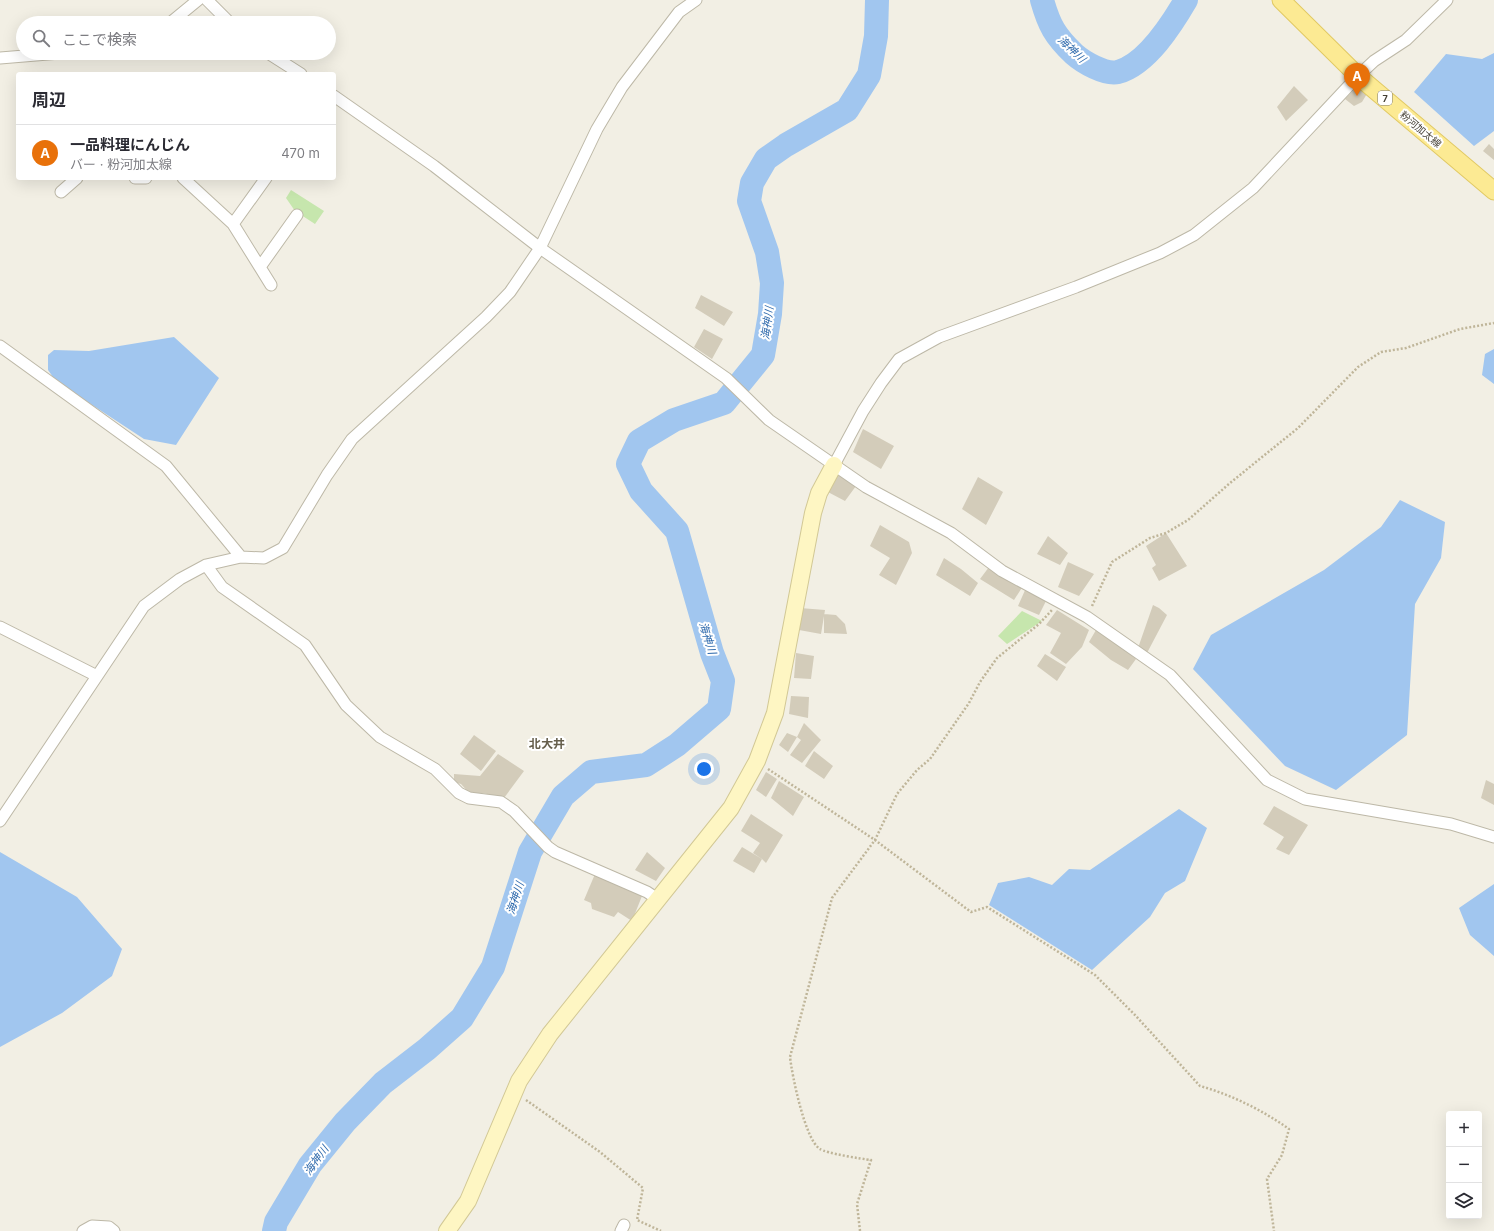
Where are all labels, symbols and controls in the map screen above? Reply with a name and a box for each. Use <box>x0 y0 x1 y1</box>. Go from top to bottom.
search box <box>16 16 336 60</box>
icon: search <box>30 27 52 49</box>
text: ここで検索 <box>62 30 137 49</box>
water label: 海神川 <box>1055 33 1089 66</box>
pin: A <box>1344 63 1370 96</box>
text: 周辺 <box>32 90 66 110</box>
road number: 7 <box>1378 91 1392 105</box>
street label: 粉河加太線 <box>1398 108 1444 150</box>
text: 一品料理にんじん <box>70 135 190 154</box>
text: A <box>40 145 50 161</box>
text: 470 m <box>281 145 320 161</box>
text: バー · 粉河加太線 <box>70 156 172 172</box>
water label: 海神川 <box>758 305 776 340</box>
water label: 海神川 <box>696 620 720 657</box>
district label: 北大井 <box>529 736 565 751</box>
your location <box>694 759 714 779</box>
water label: 海神川 <box>503 879 527 916</box>
map controls <box>1446 1111 1482 1219</box>
button: + <box>1446 1111 1482 1147</box>
water label: 海神川 <box>301 1142 332 1177</box>
button: − <box>1446 1147 1482 1183</box>
button: layers <box>1446 1183 1482 1219</box>

